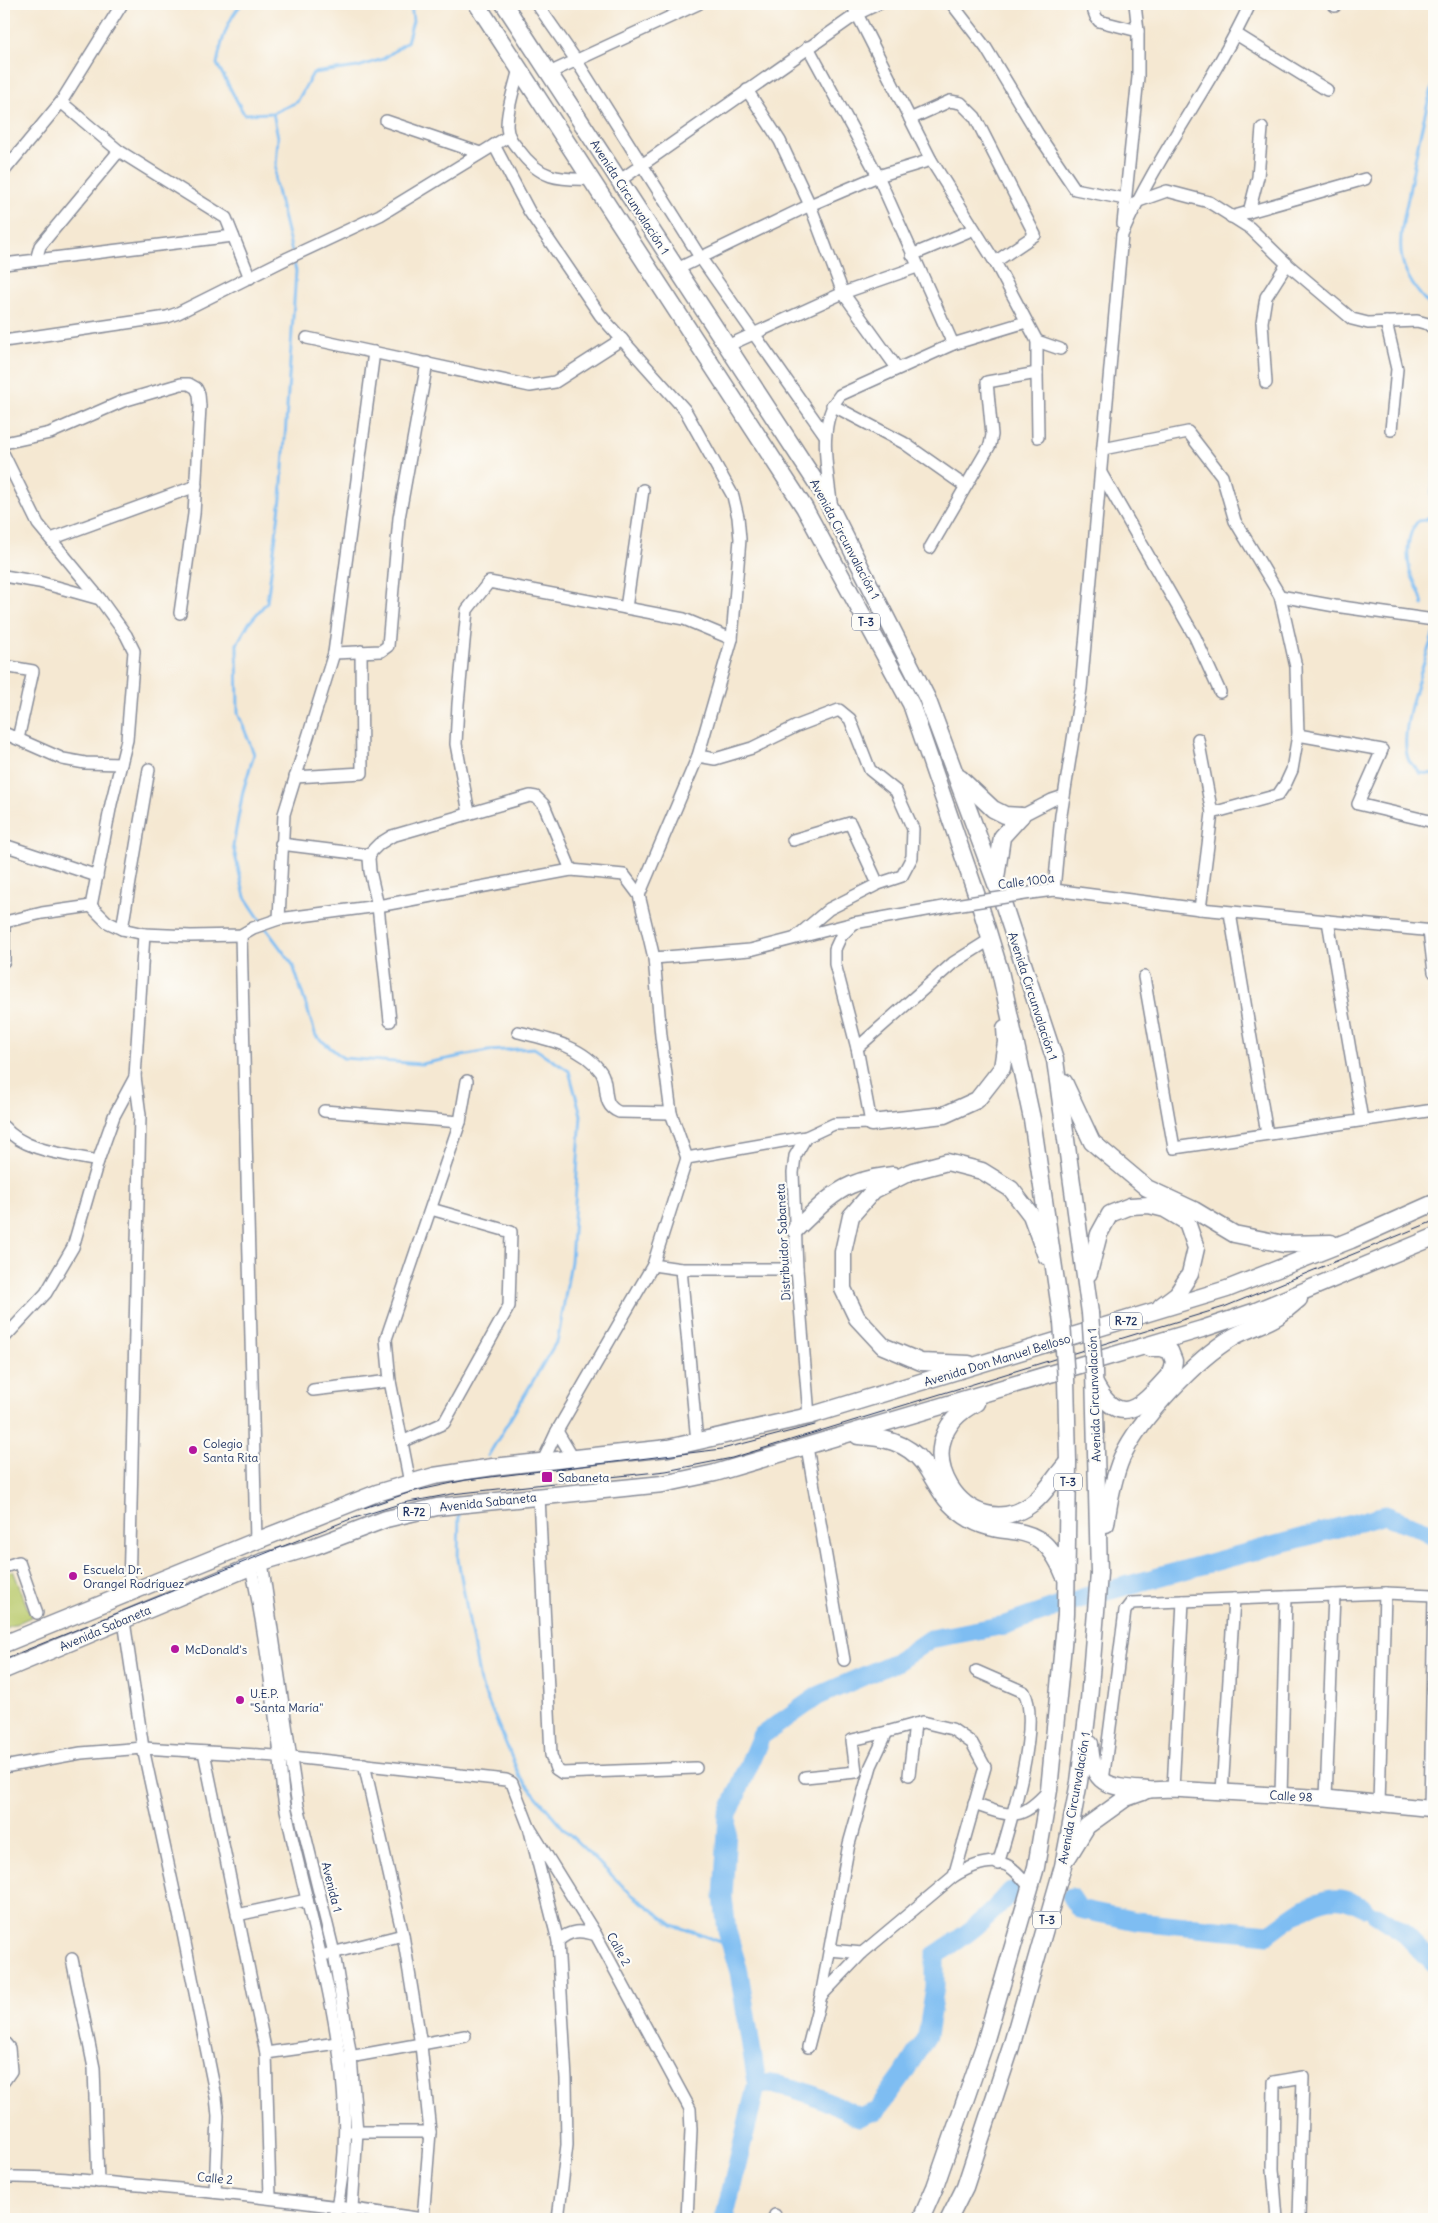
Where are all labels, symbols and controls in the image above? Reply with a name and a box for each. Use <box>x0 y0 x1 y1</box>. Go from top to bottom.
street label: Avenida Circunvalación 1 <box>587 137 673 257</box>
street label: Avenida Circunvalación 1 <box>807 476 883 602</box>
road number: T-3 <box>852 614 880 630</box>
street label: Calle 100a <box>997 870 1055 892</box>
street label: Avenida Circunvalación 1 <box>1005 930 1061 1062</box>
street label: Distribuidor Sabaneta <box>772 1183 794 1301</box>
road number: R-72 <box>1110 1312 1142 1330</box>
street label: Avenida Circunvalación 1 <box>1084 1328 1104 1462</box>
street label: Avenida Don Manuel Belloso <box>922 1330 1072 1389</box>
place label: Colegio Santa Rita <box>203 1436 258 1465</box>
marker: Colegio Santa Rita <box>187 1444 199 1456</box>
marker: Sabaneta <box>540 1470 554 1484</box>
place label: Sabaneta <box>558 1470 609 1485</box>
road number: T-3 <box>1054 1474 1082 1490</box>
street label: Avenida Sabaneta <box>439 1489 537 1515</box>
road number: R-72 <box>398 1504 430 1520</box>
place label: Escuela Dr. Orangel Rodríguez <box>83 1562 185 1591</box>
marker: Escuela Dr. Orangel Rodríguez <box>67 1570 79 1582</box>
street label: Avenida Sabaneta <box>57 1602 153 1654</box>
place label: McDonald's <box>185 1642 247 1657</box>
marker: McDonald's <box>169 1643 181 1655</box>
place label: U.E.P. "Santa María" <box>250 1686 323 1715</box>
marker: U.E.P. "Santa María" <box>234 1694 246 1706</box>
street label: Avenida Circunvalación 1 <box>1055 1731 1093 1865</box>
street label: Calle 98 <box>1269 1787 1313 1805</box>
street label: Avenida 1 <box>319 1860 345 1914</box>
road number: T-3 <box>1033 1912 1061 1928</box>
street label: Calle 2 <box>604 1930 634 1969</box>
street label: Calle 2 <box>196 2169 234 2187</box>

